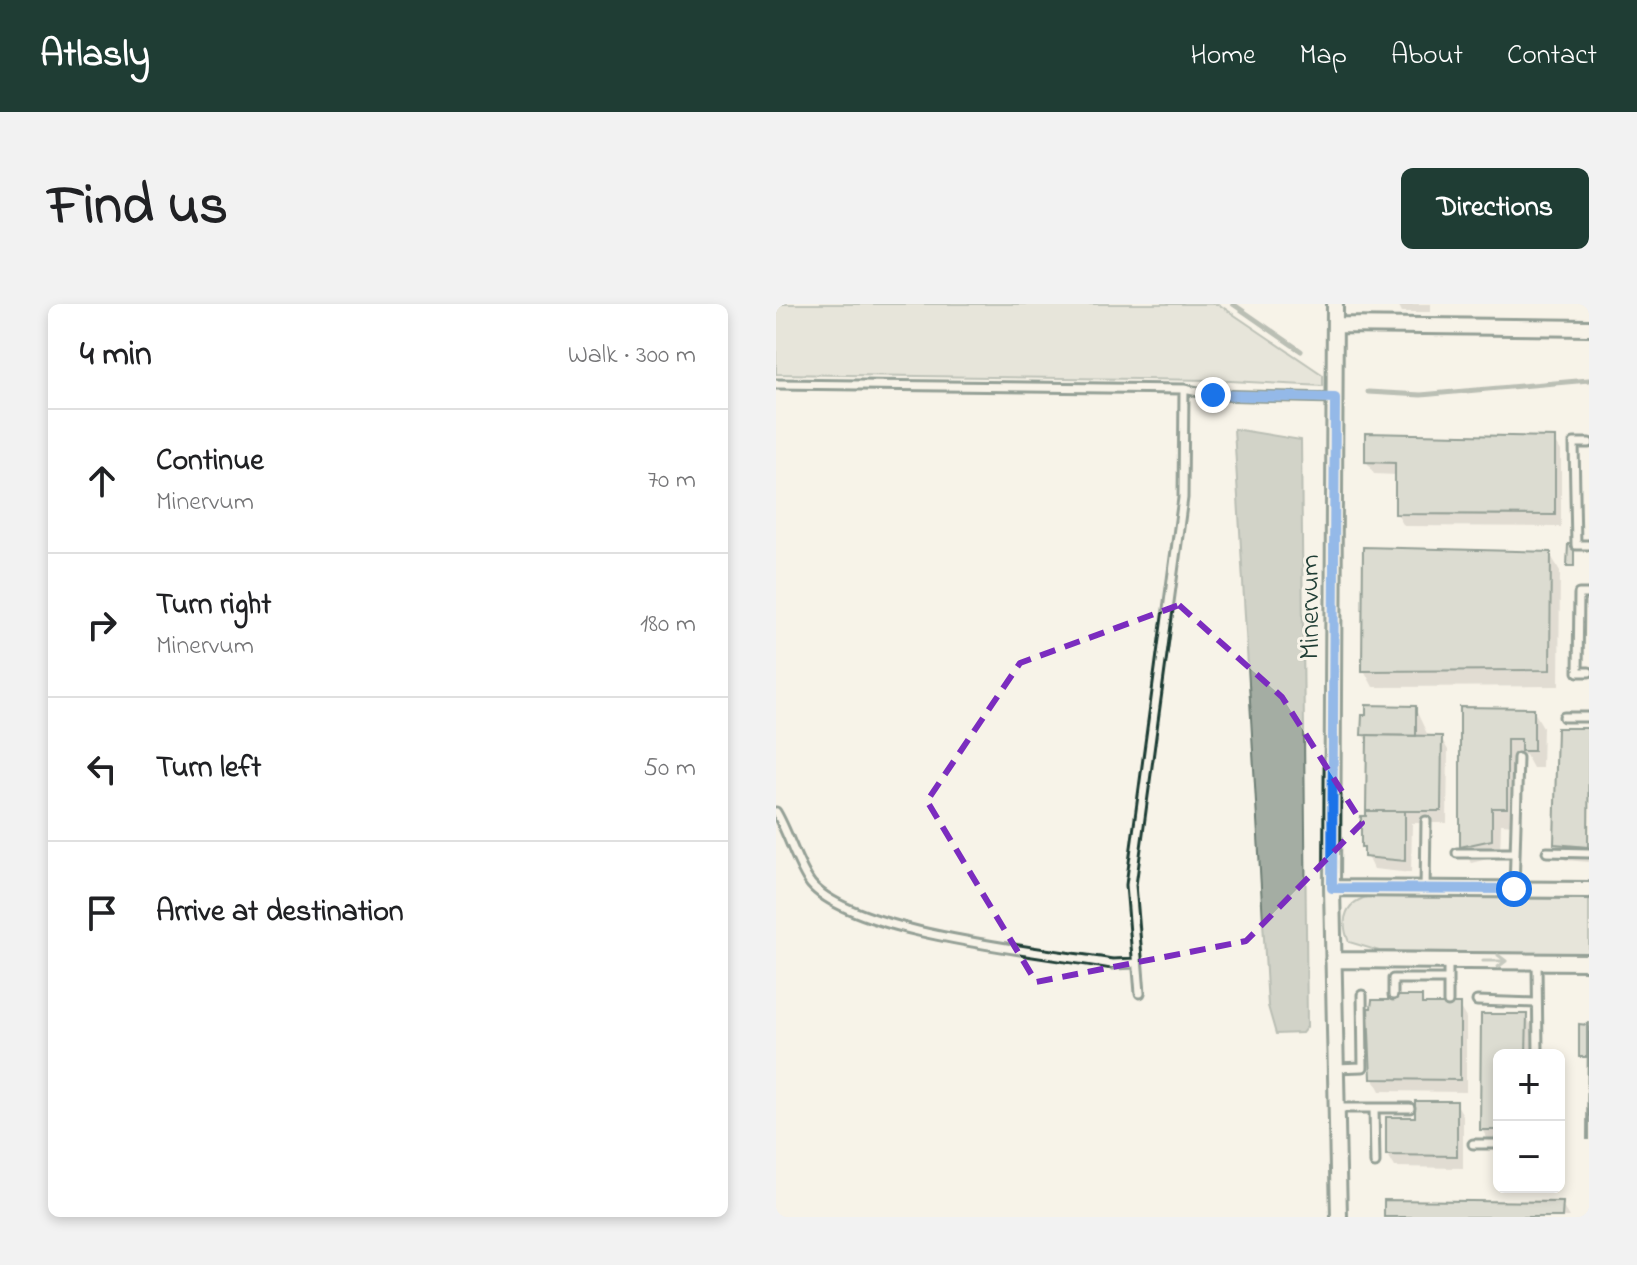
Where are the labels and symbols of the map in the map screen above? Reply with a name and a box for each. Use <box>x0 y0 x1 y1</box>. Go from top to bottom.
route end <box>1195 377 1231 413</box>
street label: Minervum <box>1291 554 1332 660</box>
route start <box>1496 871 1532 907</box>
one-way arrow <box>1481 953 1508 969</box>

